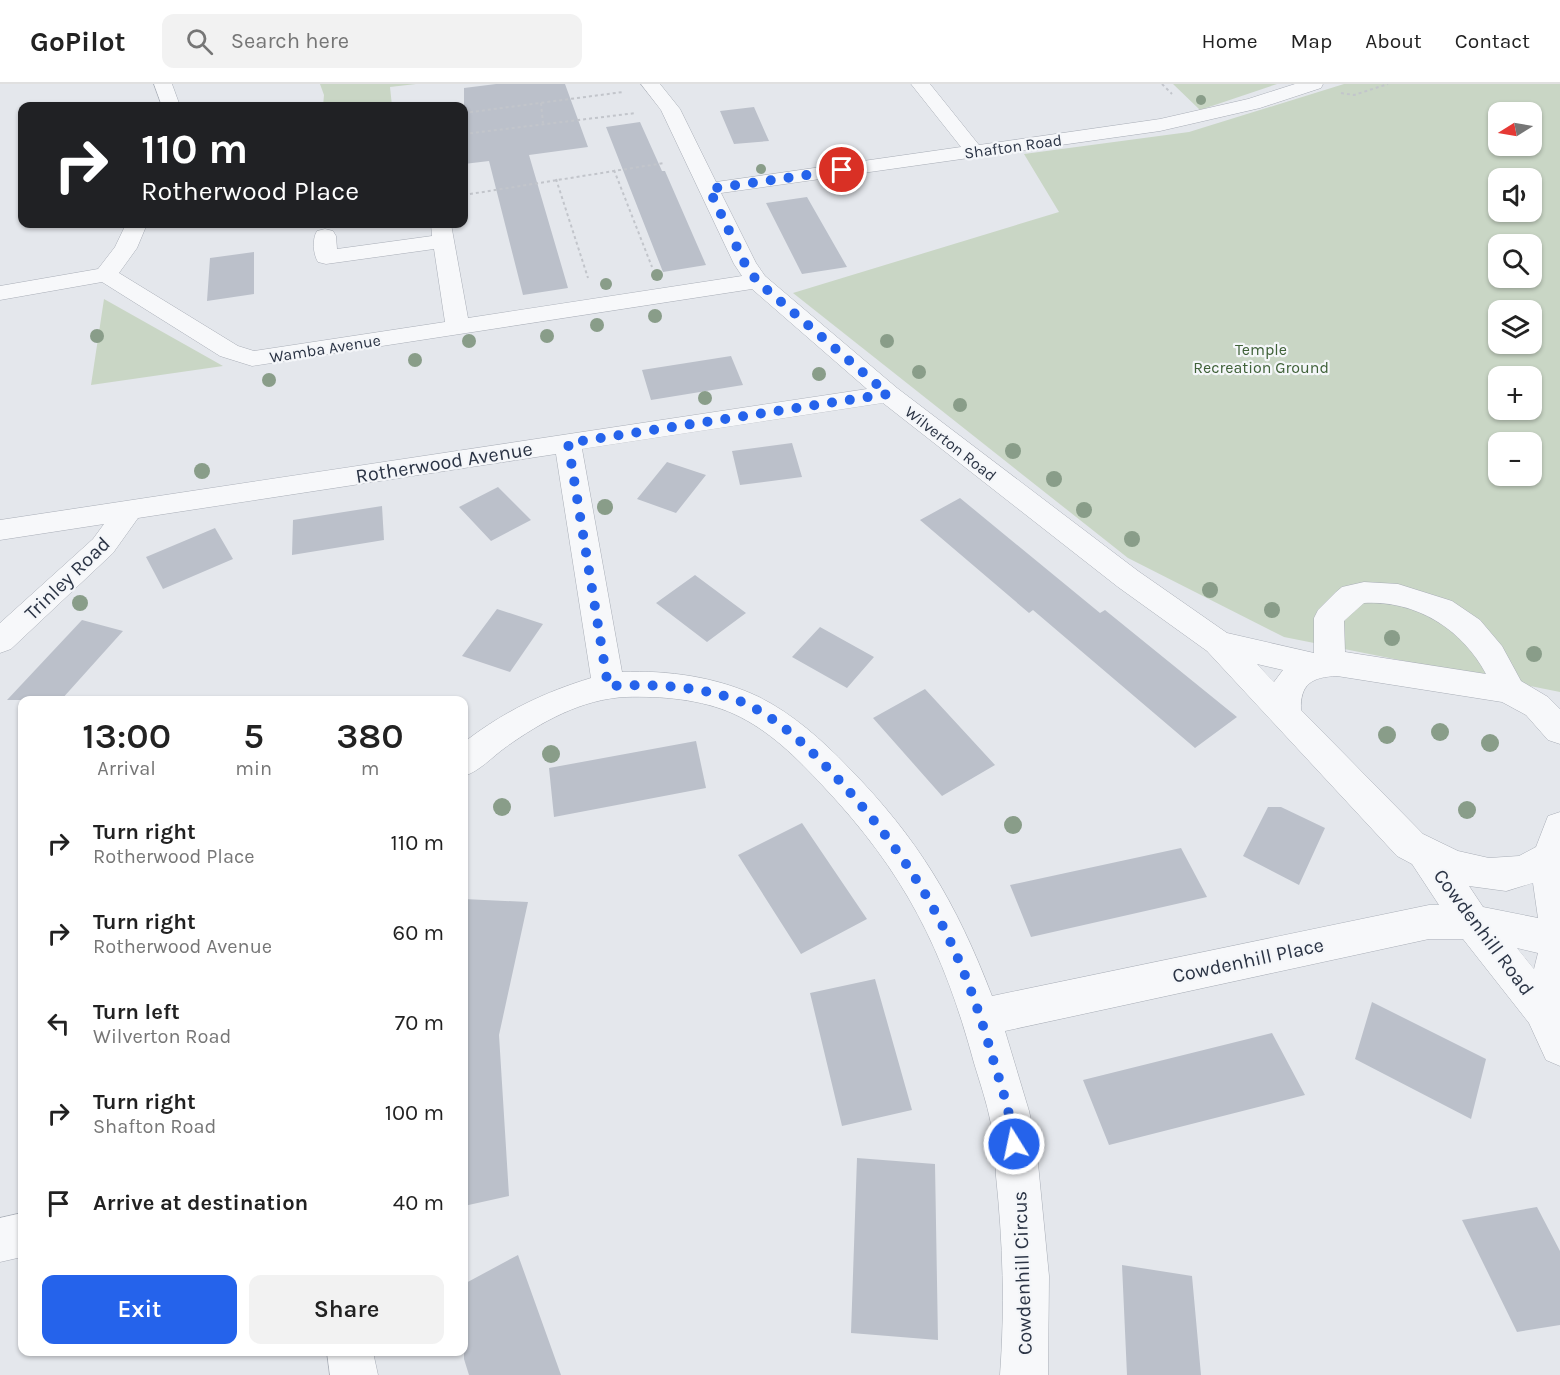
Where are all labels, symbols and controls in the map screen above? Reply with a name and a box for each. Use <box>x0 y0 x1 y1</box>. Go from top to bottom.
search box <box>162 14 582 68</box>
text: GoPilot <box>30 25 126 58</box>
icon: search <box>183 25 216 58</box>
text: Search here <box>231 28 349 54</box>
text: Home <box>1202 29 1258 53</box>
text: Map <box>1291 29 1332 53</box>
text: About <box>1365 29 1422 53</box>
text: Contact <box>1455 29 1530 53</box>
north arrow <box>1488 102 1542 156</box>
map controls <box>1488 102 1542 486</box>
text: 110 m <box>141 124 248 174</box>
icon: right <box>42 126 120 204</box>
street label: Shafton Road <box>963 130 1063 163</box>
pin <box>816 144 867 195</box>
icon: arrive <box>825 153 858 186</box>
button: sound <box>1488 168 1542 222</box>
text: Rotherwood Place <box>141 175 359 207</box>
button: search <box>1488 234 1542 288</box>
button: layers <box>1488 300 1542 354</box>
street label: Wamba Avenue <box>268 330 382 367</box>
park label: Temple Recreation Ground <box>1193 340 1329 377</box>
button: + <box>1488 366 1542 420</box>
street label: Wilverton Road <box>901 402 1000 485</box>
button: − <box>1488 432 1542 486</box>
street label: Rotherwood Avenue <box>354 437 534 488</box>
street label: Trinley Road <box>20 532 115 625</box>
text: 13:00 <box>82 715 171 757</box>
text: 5 <box>243 715 264 757</box>
text: 380 <box>336 715 404 757</box>
text: Arrival <box>97 757 156 780</box>
text: min <box>235 757 272 780</box>
text: m <box>361 757 379 780</box>
text: Turn right <box>93 819 196 845</box>
icon: right <box>42 827 75 860</box>
text: 110 m <box>391 830 444 856</box>
text: Rotherwood Place <box>93 845 255 868</box>
street label: Cowdenhill Road <box>1429 865 1538 1000</box>
text: Turn right <box>93 909 196 935</box>
icon: right <box>42 917 75 950</box>
text: 60 m <box>393 920 444 946</box>
street label: Cowdenhill Place <box>1170 933 1326 988</box>
text: Rotherwood Avenue <box>93 935 272 958</box>
text: Turn left <box>93 999 180 1025</box>
icon: left <box>42 1007 75 1040</box>
text: 70 m <box>395 1010 444 1036</box>
text: Wilverton Road <box>93 1025 231 1048</box>
text: Turn right <box>93 1089 196 1115</box>
icon: right <box>42 1097 75 1130</box>
text: 100 m <box>385 1100 444 1126</box>
position arrow <box>982 1112 1046 1176</box>
text: Shafton Road <box>93 1115 216 1138</box>
icon: arrive <box>42 1187 75 1220</box>
text: Arrive at destination <box>93 1190 308 1216</box>
text: 40 m <box>393 1190 444 1216</box>
street label: Cowdenhill Circus <box>1008 1191 1037 1355</box>
button: Exit <box>42 1275 237 1344</box>
button: Share <box>249 1275 444 1344</box>

